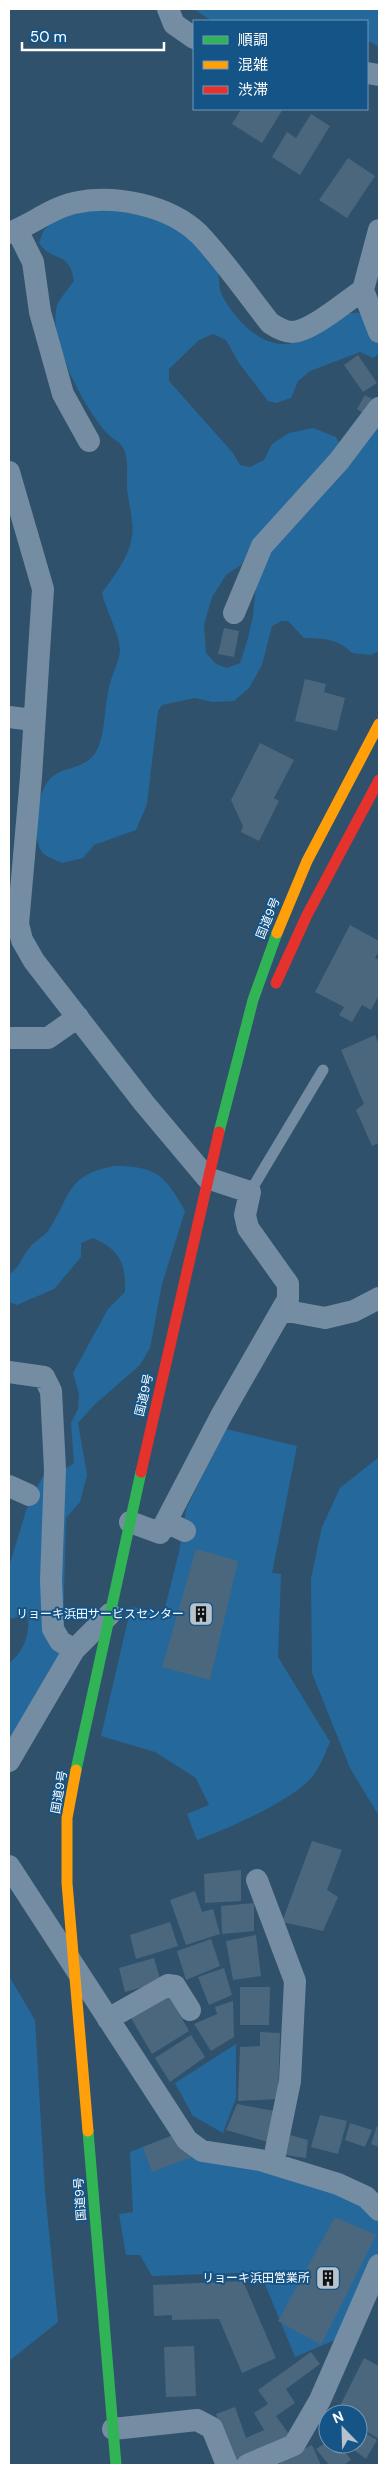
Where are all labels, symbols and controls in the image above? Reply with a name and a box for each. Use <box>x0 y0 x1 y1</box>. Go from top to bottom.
scale bar <box>22 20 165 52</box>
legend <box>193 20 368 110</box>
text: 50 m <box>30 27 67 47</box>
text: 順調 <box>238 30 268 50</box>
text: 混雑 <box>238 55 268 75</box>
text: 渋滞 <box>238 80 268 100</box>
street label: 国道9号 <box>252 895 284 941</box>
street label: 国道9号 <box>131 1372 157 1418</box>
building icon: リョーキ浜田サービスセンター <box>188 1601 214 1627</box>
place label: リョーキ浜田サービスセンター <box>16 1606 184 1622</box>
street label: 国道9号 <box>47 1769 71 1815</box>
street label: 国道9号 <box>71 2177 89 2221</box>
building icon: リョーキ浜田営業所 <box>315 2265 341 2291</box>
place label: リョーキ浜田営業所 <box>202 2270 310 2286</box>
north arrow <box>318 2404 368 2454</box>
text: N <box>330 2407 346 2427</box>

